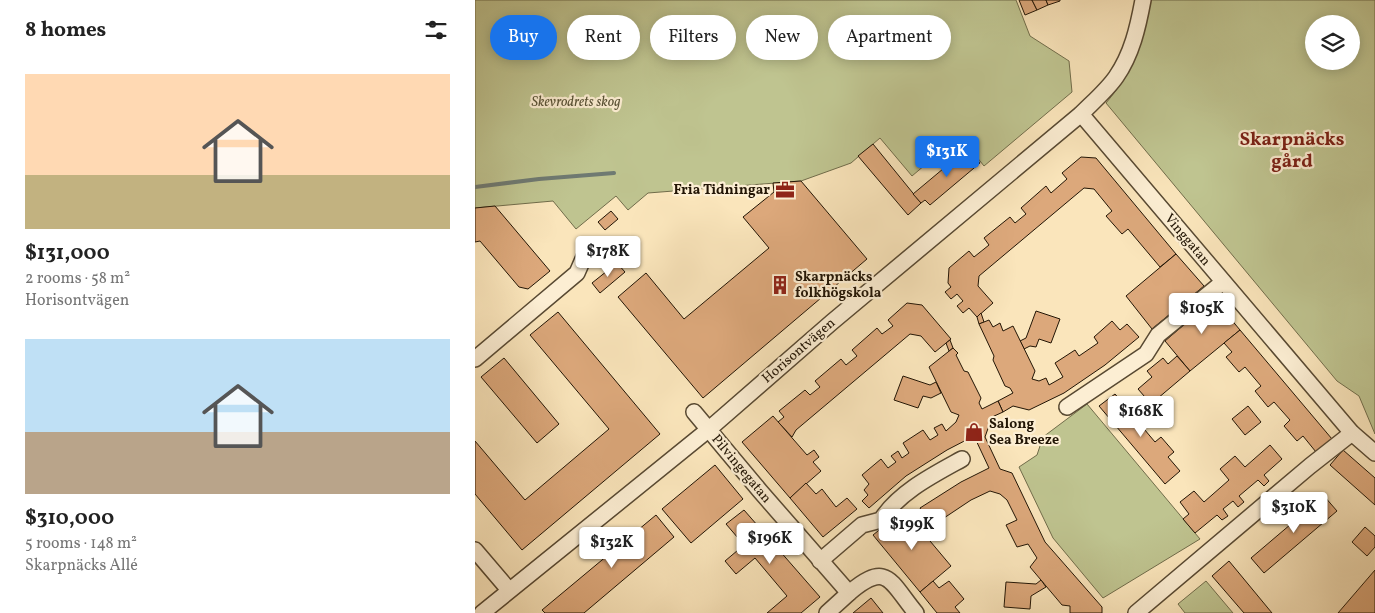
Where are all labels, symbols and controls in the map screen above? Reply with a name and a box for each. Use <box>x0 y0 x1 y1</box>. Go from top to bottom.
chip: Buy <box>490 15 557 60</box>
chip: Rent <box>567 15 640 60</box>
chip: Filters <box>650 15 736 60</box>
chip: New <box>746 15 818 60</box>
chip: Apartment <box>828 15 951 60</box>
map controls <box>1305 15 1360 70</box>
button: layers <box>1305 15 1360 70</box>
text: 8 homes <box>25 16 106 45</box>
icon: filters <box>422 16 450 44</box>
park label: Skevrodrets skog <box>532 93 620 112</box>
icon: home <box>193 106 283 196</box>
district label: Skarpnäcks gård <box>1239 127 1345 175</box>
pin: $131K <box>912 136 982 178</box>
text: $131K <box>926 141 968 163</box>
office icon: Fria Tidningar <box>774 179 796 201</box>
place label: Fria Tidningar <box>673 181 770 200</box>
street label: Vinggatan <box>1160 210 1214 270</box>
pin: $178K <box>573 236 643 278</box>
text: $131,000 <box>25 239 110 268</box>
text: $178K <box>586 241 630 263</box>
text: 2 rooms · 58 m² <box>25 268 130 290</box>
place label: Skarpnäcks folkhögskola <box>795 268 882 303</box>
building icon: Skarpnäcks folkhögskola <box>769 274 791 296</box>
text: Horisontvägen <box>25 290 129 312</box>
pin: $105K <box>1167 292 1237 335</box>
text: $105K <box>1180 298 1224 320</box>
street label: Horisontvägen <box>758 314 840 388</box>
icon: home <box>193 371 283 461</box>
pin: $168K <box>1106 396 1176 438</box>
text: $168K <box>1119 401 1163 423</box>
place label: Salong Sea Breeze <box>989 415 1059 450</box>
shop icon: Salong Sea Breeze <box>963 421 985 443</box>
street label: Pilvingegatan <box>707 431 775 507</box>
pin: $310K <box>1259 492 1329 534</box>
text: $310K <box>1272 497 1316 519</box>
text: $310,000 <box>25 504 114 533</box>
pin: $199K <box>877 508 947 551</box>
text: $199K <box>890 514 934 536</box>
pin: $196K <box>735 522 805 565</box>
pin: $132K <box>577 526 647 569</box>
text: $196K <box>748 528 792 550</box>
text: $132K <box>590 532 634 554</box>
text: 5 rooms · 148 m² <box>25 533 137 555</box>
text: Skarpnäcks Allé <box>25 555 138 577</box>

